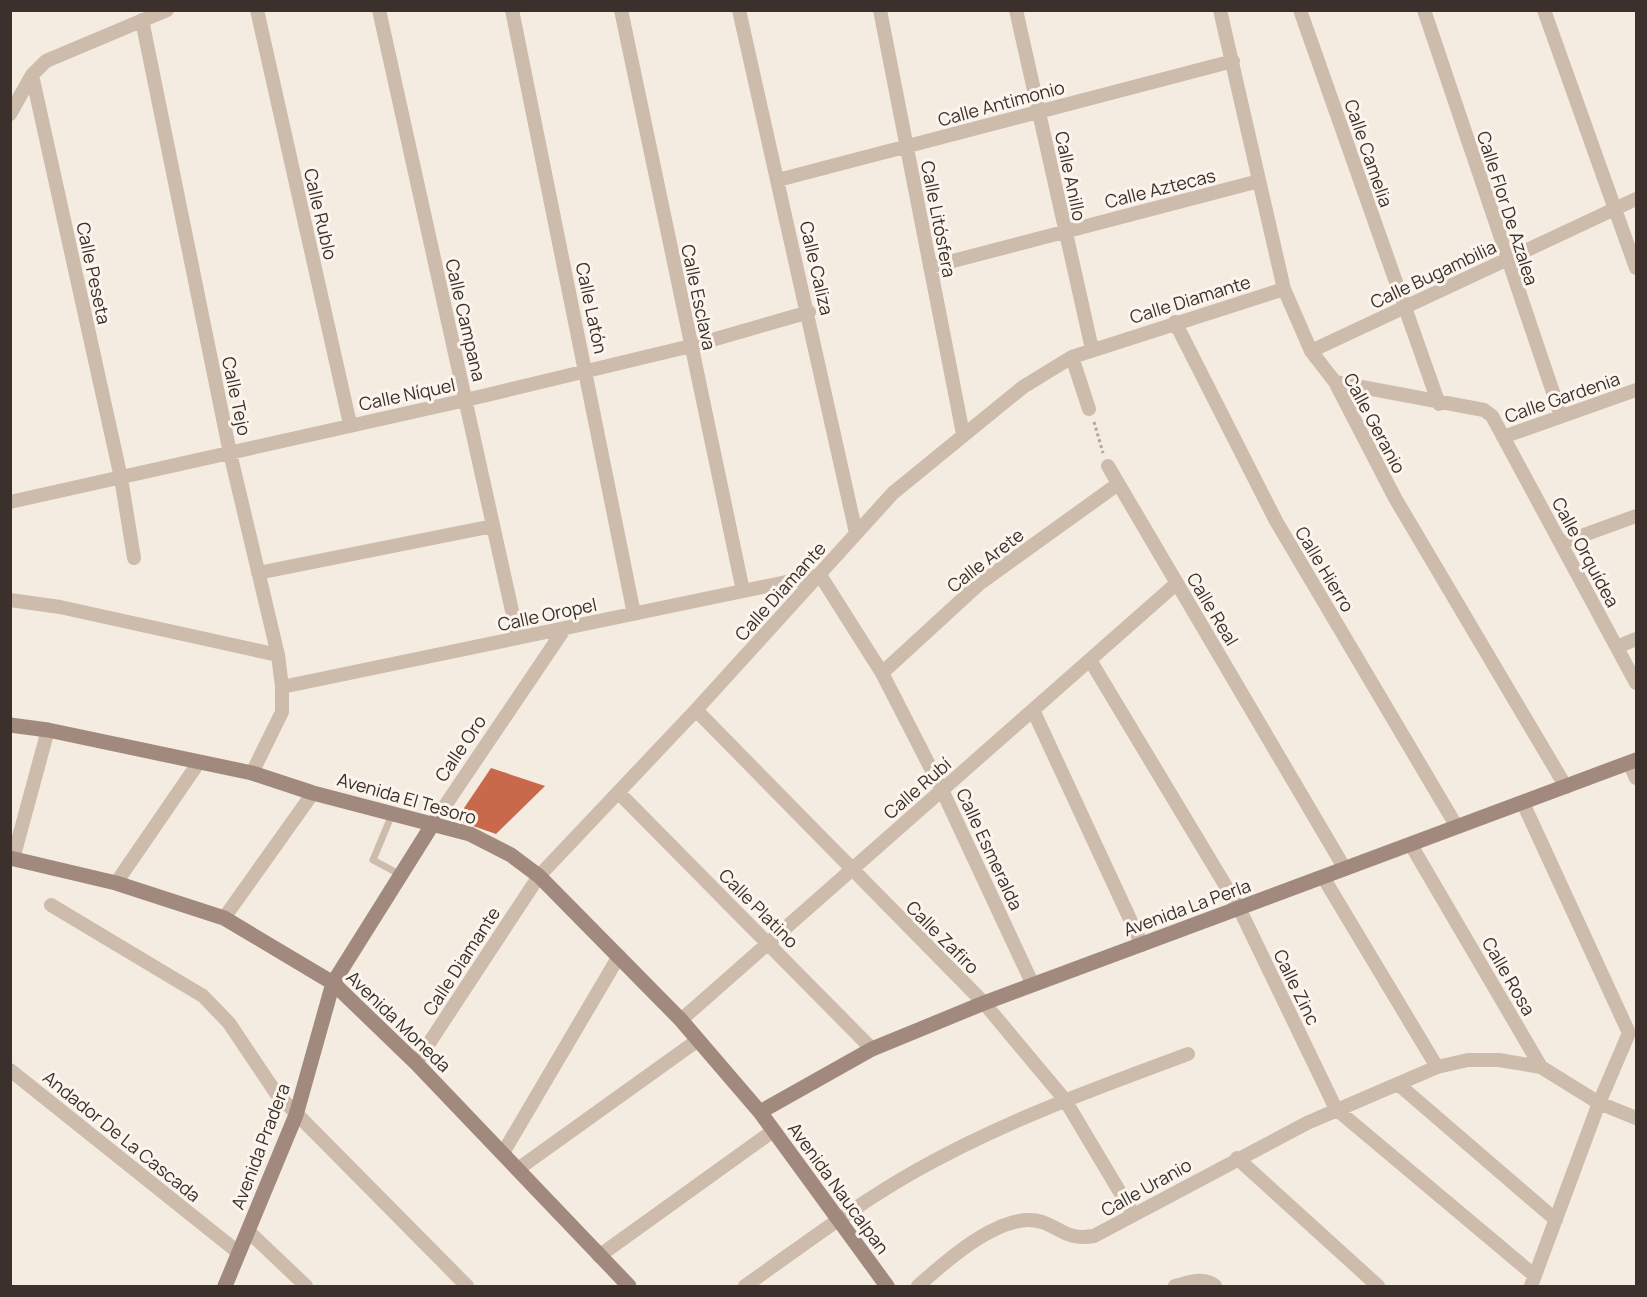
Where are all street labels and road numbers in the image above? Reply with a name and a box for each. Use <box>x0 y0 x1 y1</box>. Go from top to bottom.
street label: Calle Antimonio <box>935 75 1067 131</box>
street label: Calle Camelia <box>1339 96 1399 210</box>
street label: Calle Flor De Azalea <box>1472 128 1544 288</box>
street label: Calle Anillo <box>1050 129 1092 223</box>
street label: Calle Litósfera <box>916 159 962 279</box>
street label: Calle Aztecas <box>1102 163 1218 213</box>
street label: Calle Rublo <box>299 166 343 262</box>
street label: Calle Caliza <box>795 219 839 317</box>
street label: Calle Peseta <box>71 220 117 326</box>
street label: Calle Bugambilia <box>1366 234 1500 314</box>
street label: Calle Esclava <box>676 242 722 352</box>
street label: Calle Campana <box>440 256 492 384</box>
street label: Calle Latón <box>571 260 613 356</box>
street label: Calle Diamante <box>1127 269 1253 329</box>
street label: Calle Tejo <box>217 354 257 438</box>
street label: Calle Gardenia <box>1501 366 1623 428</box>
street label: Calle Geranio <box>1339 369 1411 477</box>
street label: Calle Níquel <box>357 372 457 416</box>
street label: Calle Orquídea <box>1547 493 1625 611</box>
street label: Calle Hierro <box>1290 522 1360 616</box>
street label: Calle Arete <box>942 523 1028 597</box>
street label: Calle Diamante <box>729 537 831 645</box>
street label: Calle Real <box>1182 568 1244 650</box>
street label: Calle Oropel <box>495 592 599 636</box>
street label: Calle Oro <box>429 710 491 786</box>
street label: Calle Rubí <box>878 752 956 824</box>
street label: Avenida El Tesoro <box>335 767 479 829</box>
street label: Calle Esmeralda <box>951 784 1029 914</box>
street label: Calle Platino <box>714 863 804 953</box>
street label: Avenida La Perla <box>1120 873 1254 941</box>
street label: Calle Zafiro <box>901 895 985 979</box>
street label: Calle Diamante <box>417 902 505 1020</box>
street label: Calle Rosa <box>1477 932 1541 1020</box>
street label: Calle Zinc <box>1268 945 1326 1029</box>
street label: Avenida Moneda <box>342 965 456 1077</box>
street label: Andador De La Cascada <box>38 1065 206 1207</box>
street label: Avenida Pradera <box>225 1080 295 1212</box>
street label: Avenida Naucalpan <box>783 1117 895 1259</box>
street label: Calle Uranio <box>1097 1152 1195 1222</box>

